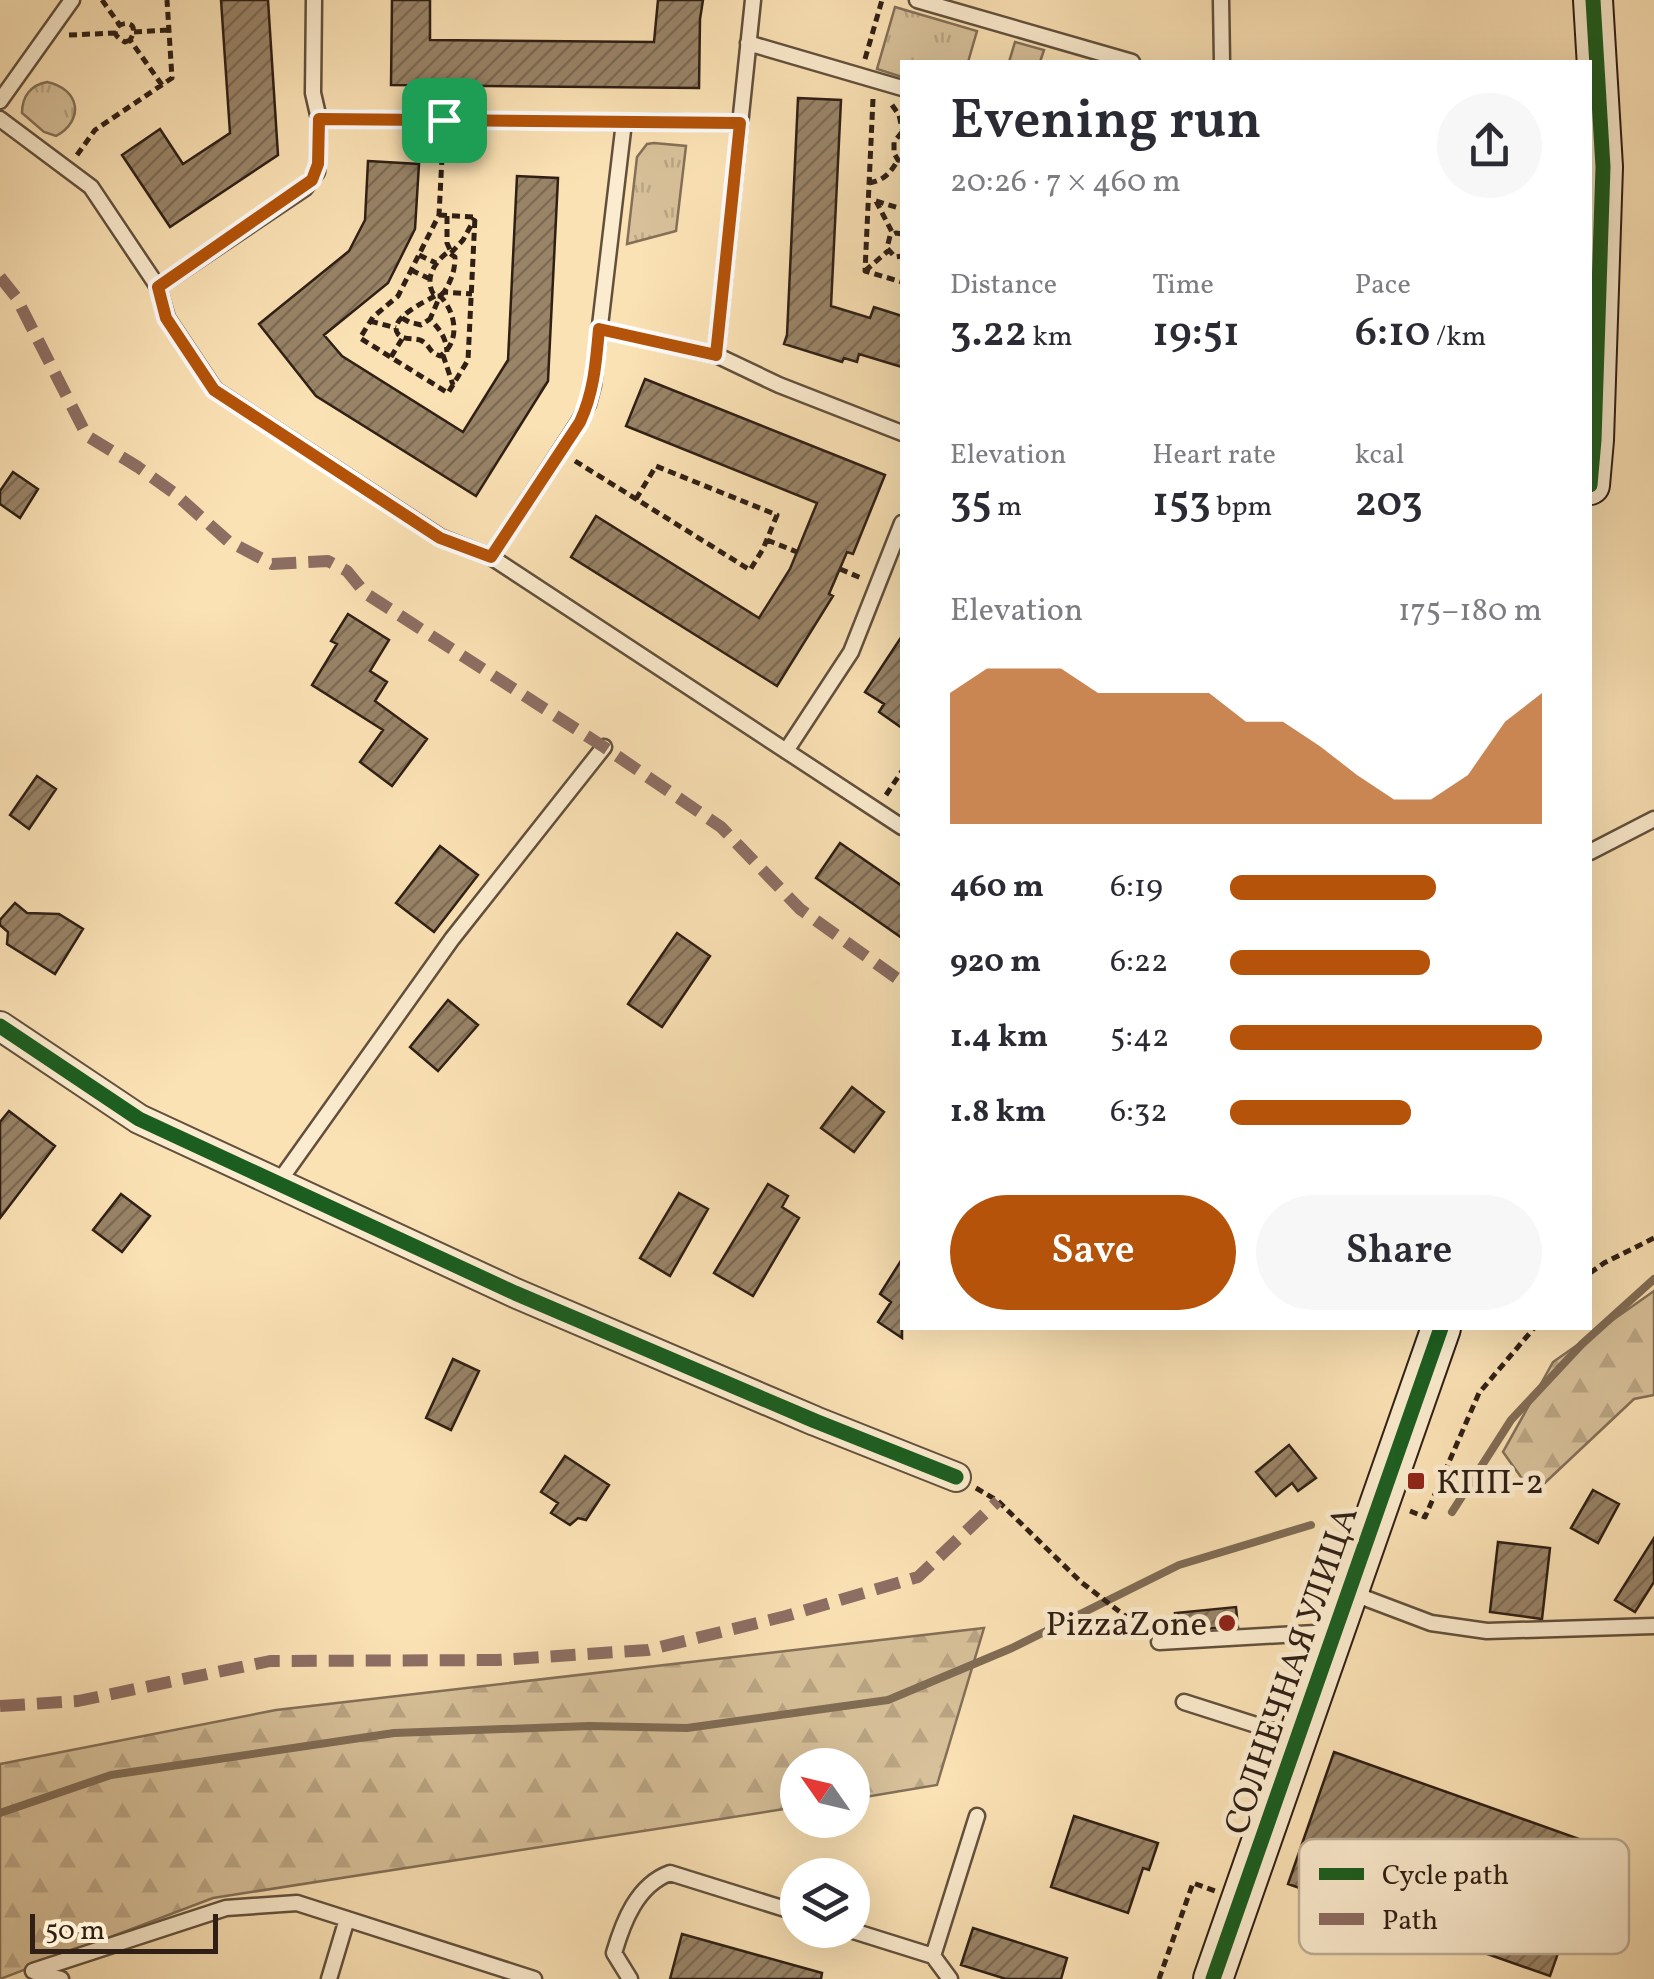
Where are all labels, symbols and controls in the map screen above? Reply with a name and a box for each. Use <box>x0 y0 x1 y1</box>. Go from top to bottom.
pin <box>402 78 487 163</box>
text: Evening run <box>950 85 1262 161</box>
icon: arrive <box>417 93 472 148</box>
button: share <box>1437 93 1542 198</box>
text: 20:26 · 7 × 460 m <box>950 161 1181 205</box>
text: Distance <box>950 266 1057 305</box>
text: Time <box>1152 266 1214 305</box>
text: Pace <box>1355 266 1411 305</box>
text: 3.22 <box>950 305 1027 364</box>
text: 19:51 <box>1152 305 1240 364</box>
text: 6:10 <box>1355 305 1430 364</box>
text: km <box>1027 318 1072 357</box>
text: /km <box>1430 318 1486 357</box>
text: Elevation <box>950 436 1066 475</box>
text: Heart rate <box>1152 436 1276 475</box>
text: kcal <box>1355 436 1404 475</box>
text: 35 <box>950 475 992 534</box>
text: 153 <box>1152 475 1211 534</box>
text: 203 <box>1355 475 1423 534</box>
text: m <box>992 488 1022 527</box>
text: bpm <box>1211 488 1272 527</box>
text: Elevation <box>950 590 1083 634</box>
text: 175–180 m <box>1398 590 1542 634</box>
text: 460 m <box>950 866 1044 910</box>
text: 6:19 <box>1110 866 1163 910</box>
text: 920 m <box>950 941 1041 985</box>
text: 6:22 <box>1110 941 1168 985</box>
text: 1.4 km <box>950 1016 1048 1060</box>
text: 5:42 <box>1110 1016 1169 1060</box>
text: 1.8 km <box>950 1091 1046 1135</box>
text: 6:32 <box>1110 1091 1167 1135</box>
button: Save <box>950 1195 1236 1310</box>
button: Share <box>1256 1195 1542 1310</box>
place label: КПП-2 <box>1436 1460 1544 1508</box>
marker: КПП-2 <box>1405 1470 1427 1492</box>
street label: СОЛНЕЧНАЯ УЛИЦА <box>1214 1501 1372 1841</box>
place label: PizzaZone <box>1045 1602 1207 1650</box>
marker: PizzaZone <box>1216 1612 1238 1634</box>
north arrow <box>780 1748 870 1838</box>
map controls <box>780 1748 870 1948</box>
legend <box>1299 1839 1629 1954</box>
text: Cycle path <box>1382 1857 1509 1896</box>
button: layers <box>780 1858 870 1948</box>
text: Path <box>1382 1902 1438 1941</box>
scale bar <box>30 1909 218 1954</box>
text: 50 m <box>45 1912 105 1951</box>

